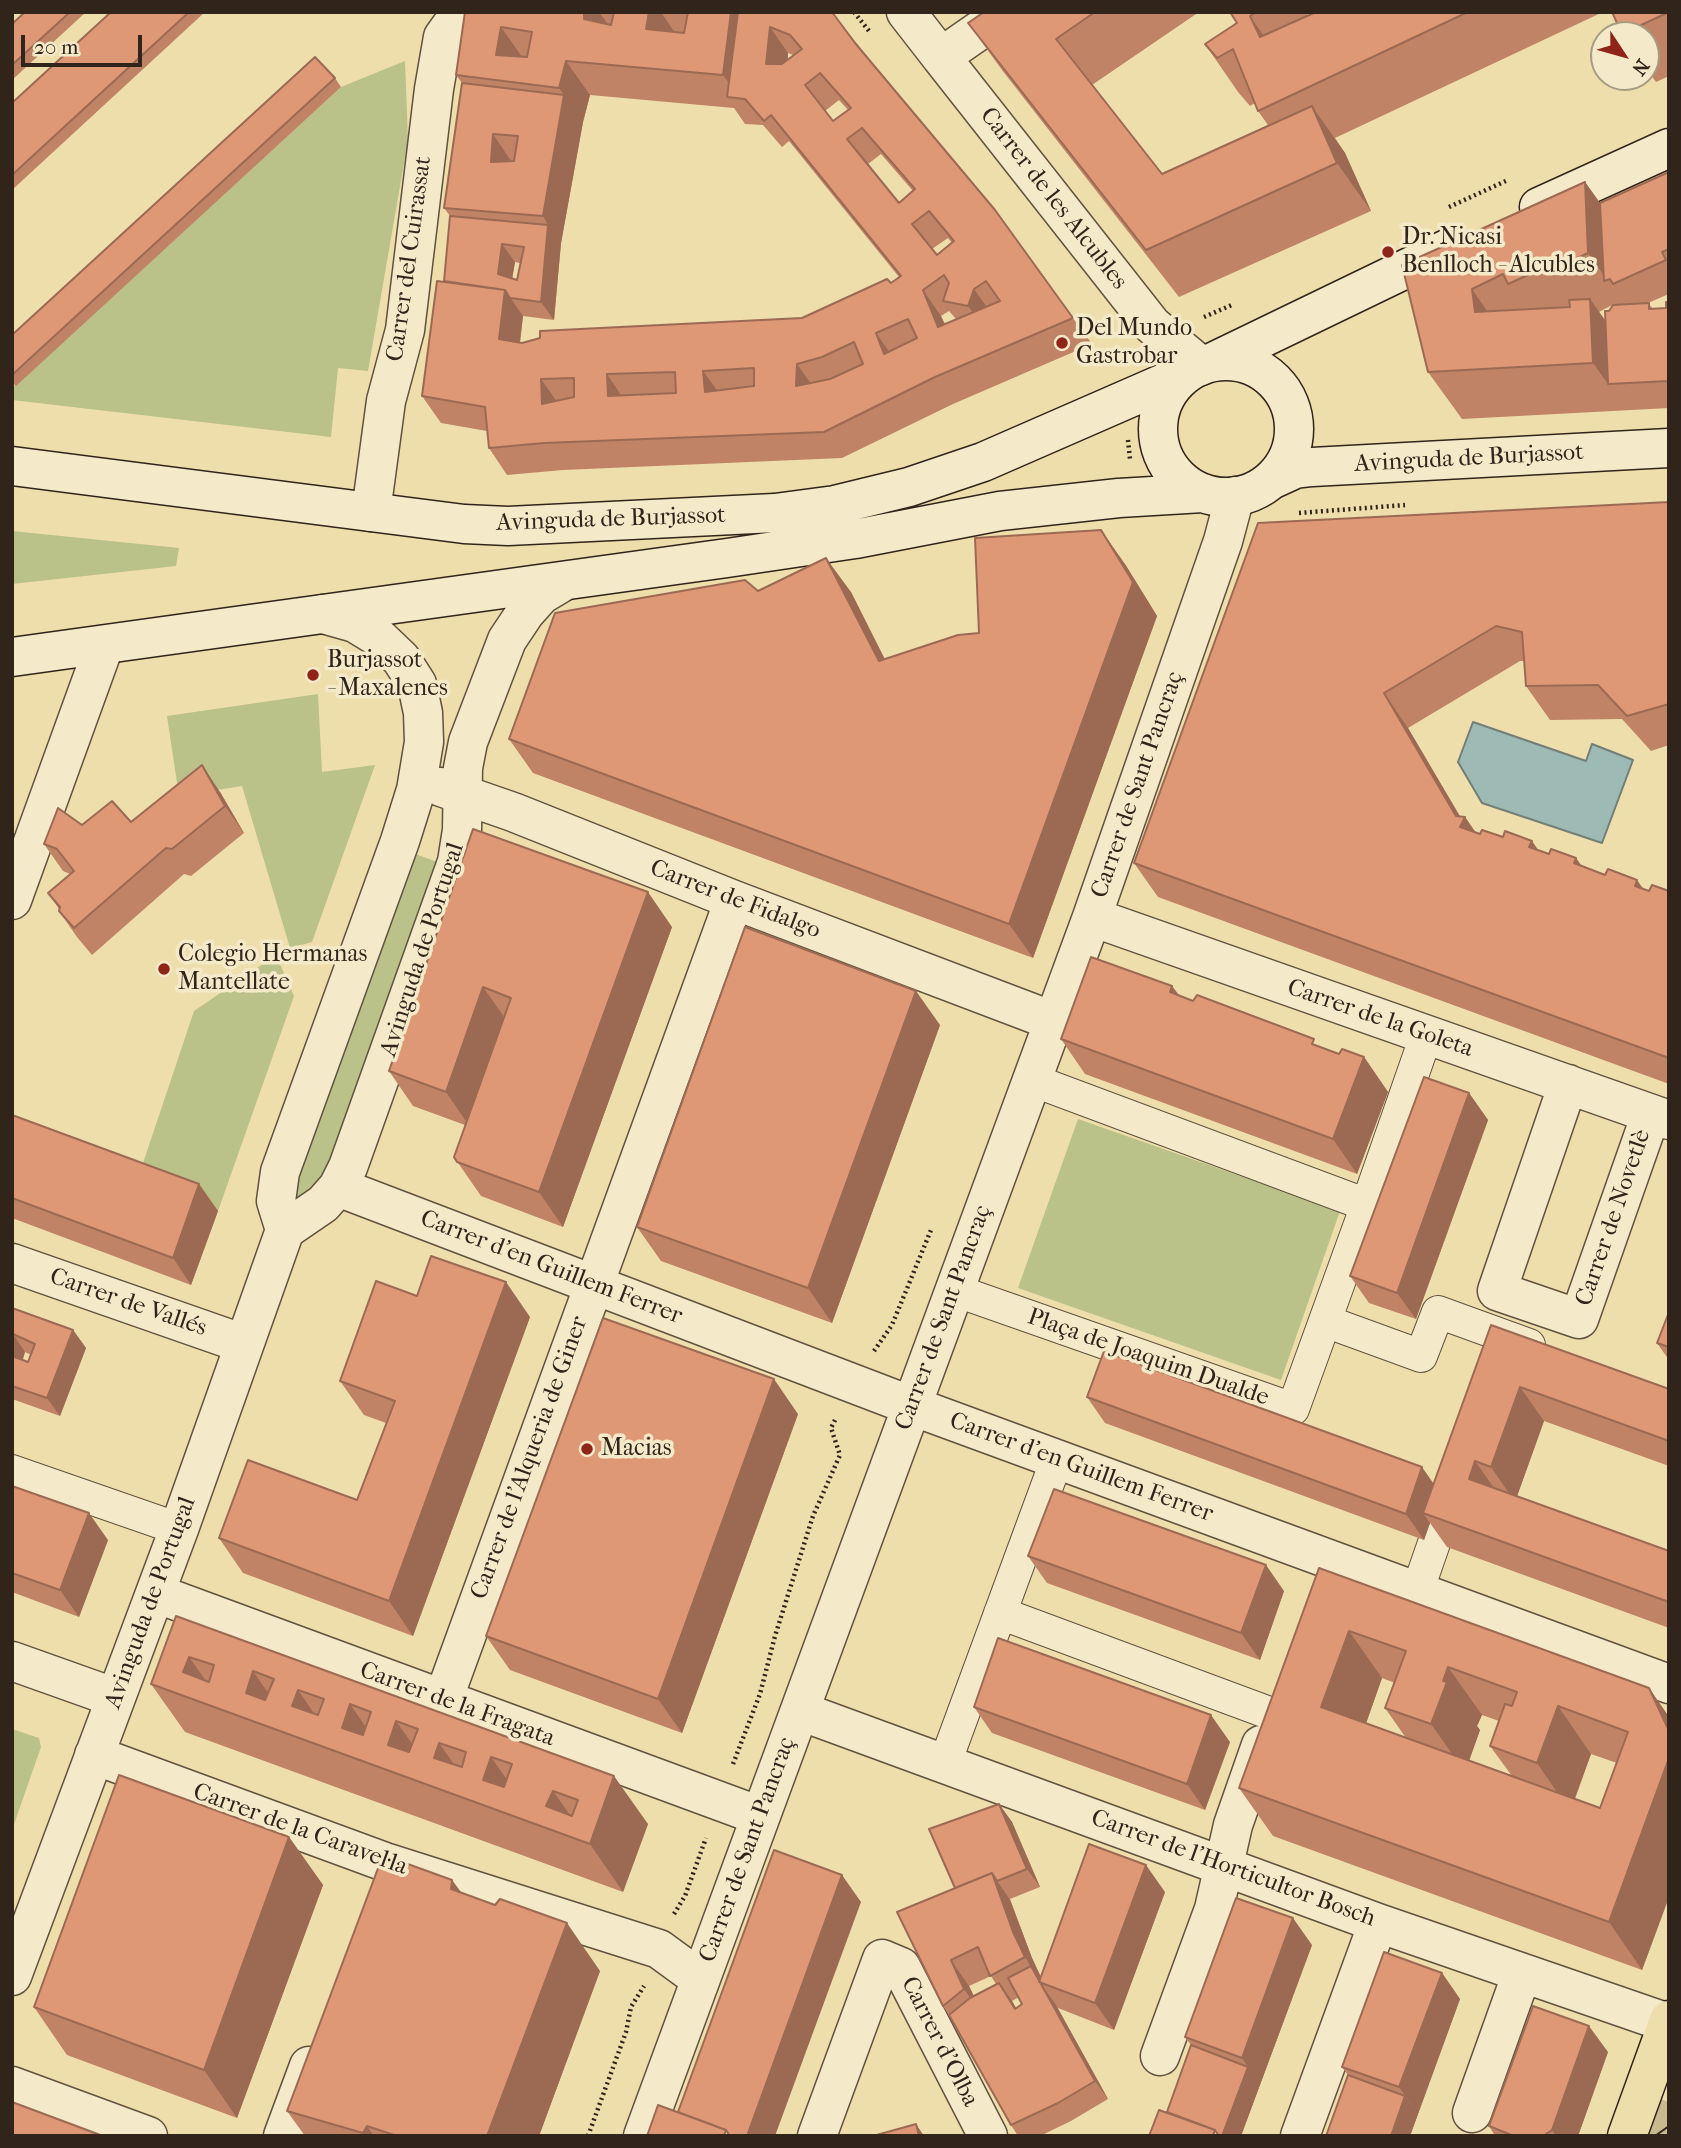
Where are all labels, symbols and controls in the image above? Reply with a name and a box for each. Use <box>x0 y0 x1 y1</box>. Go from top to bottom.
scale bar <box>24 21 145 65</box>
north arrow <box>1590 21 1660 91</box>
text: 20 m <box>34 35 78 59</box>
text: N <box>1627 55 1654 79</box>
street label: Carrer de les Alcubles <box>973 102 1133 296</box>
street label: Carrer del Cuirassat <box>381 155 439 363</box>
place label: Dr. Nicasi Benlloch - Alcubles <box>1402 224 1595 280</box>
marker: Dr. Nicasi Benlloch - Alcubles <box>1380 244 1396 260</box>
place label: Del Mundo Gastrobar <box>1076 315 1192 371</box>
marker: Del Mundo Gastrobar <box>1054 335 1070 351</box>
street label: Avinguda de Burjassot <box>1354 439 1584 479</box>
street label: Avinguda de Burjassot <box>496 502 726 538</box>
place label: Burjassot - Maxalenes <box>327 647 448 703</box>
marker: Burjassot - Maxalenes <box>305 667 321 683</box>
street label: Carrer de Sant Pancraç <box>1086 668 1190 902</box>
street label: Avinguda de Portugal <box>375 839 471 1061</box>
street label: Carrer de Fidalgo <box>646 854 824 946</box>
place label: Colegio Hermanas Mantellate <box>178 941 367 997</box>
marker: Colegio Hermanas Mantellate <box>156 961 172 977</box>
street label: Carrer de la Goleta <box>1283 974 1477 1064</box>
street label: Carrer de Novetlè <box>1570 1126 1658 1310</box>
street label: Carrer de Sant Pancraç <box>890 1202 998 1434</box>
street label: Carrer d'en Guillem Ferrer <box>416 1205 686 1331</box>
street label: Carrer de Vallés <box>46 1263 210 1343</box>
street label: Plaça de Joaquim Dualde <box>1023 1303 1273 1413</box>
street label: Carrer de l'Alqueria de Giner <box>465 1313 595 1603</box>
street label: Carrer d'en Guillem Ferrer <box>945 1407 1217 1529</box>
place label: Macias <box>601 1435 672 1463</box>
marker: Macias <box>579 1441 595 1457</box>
street label: Avinguda de Portugal <box>99 1493 203 1713</box>
street label: Carrer de la Fragata <box>356 1656 558 1754</box>
street label: Carrer de Sant Pancraç <box>694 1734 802 1966</box>
street label: Carrer de la Caravel·la <box>189 1778 411 1882</box>
street label: Carrer de l'Horticultor Bosch <box>1087 1804 1379 1934</box>
street label: Carrer d'Olba <box>894 1972 984 2112</box>

